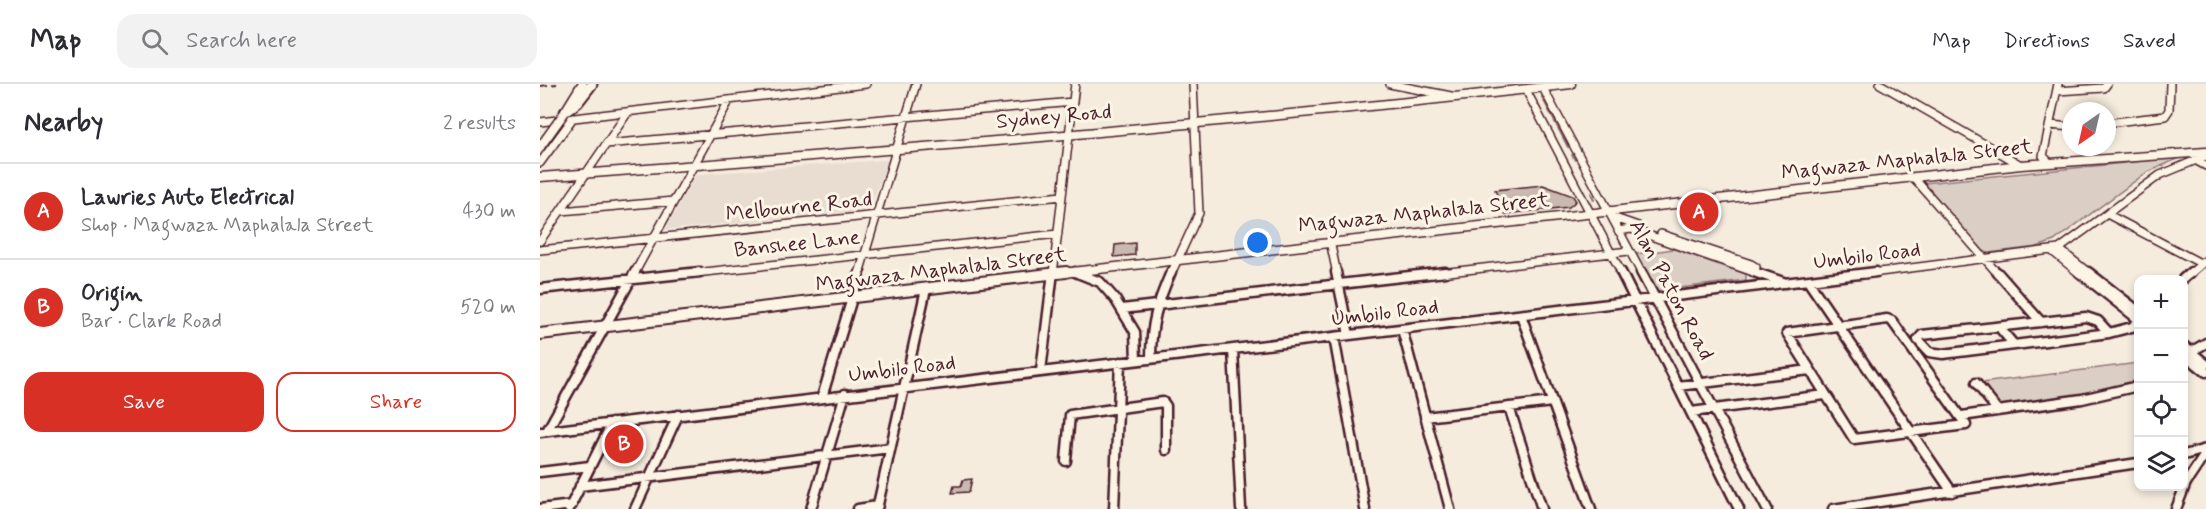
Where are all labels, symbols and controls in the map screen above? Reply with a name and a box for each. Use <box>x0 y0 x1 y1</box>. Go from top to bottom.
search box <box>117 14 537 68</box>
text: Map <box>30 23 81 60</box>
icon: search <box>138 25 171 58</box>
text: Search here <box>186 27 297 55</box>
text: Map <box>1932 27 1971 55</box>
text: Directions <box>2004 27 2090 55</box>
text: Saved <box>2123 27 2176 55</box>
street label: Sydney Road <box>995 98 1113 136</box>
north arrow <box>2062 102 2116 156</box>
text: Nearby <box>24 106 103 140</box>
text: 2 results <box>443 110 516 137</box>
street label: Magwaza Maphalala Street <box>1780 133 2035 189</box>
text: Lawries Auto Electrical <box>81 184 294 212</box>
street label: Melbourne Road <box>724 185 874 229</box>
street label: Magwaza Maphalala Street <box>1297 186 1552 242</box>
pin: A <box>1680 190 1718 234</box>
text: A <box>37 198 50 225</box>
text: 430 m <box>463 198 516 225</box>
text: Shop · Magwaza Maphalala Street <box>81 212 373 239</box>
street label: Alan Paton Road <box>1622 215 1720 365</box>
street label: Banshee Lane <box>733 223 861 265</box>
your location <box>1243 228 1272 257</box>
street label: Umbilo Road <box>1812 236 1922 276</box>
street label: Magwaza Maphalala Street <box>814 241 1069 301</box>
map controls <box>2134 275 2188 491</box>
button: + <box>2134 275 2188 329</box>
text: Origin <box>81 280 142 308</box>
street label: Umbilo Road <box>1330 293 1440 333</box>
text: B <box>37 294 50 321</box>
text: 520 m <box>460 294 516 321</box>
text: Bar · Clark Road <box>81 308 222 335</box>
button: − <box>2134 329 2188 383</box>
street label: Umbilo Road <box>847 349 957 389</box>
button: Save <box>24 372 264 432</box>
button: Share <box>276 372 516 432</box>
button: locate <box>2134 383 2188 437</box>
pin: B <box>604 422 644 466</box>
button: layers <box>2134 437 2188 491</box>

